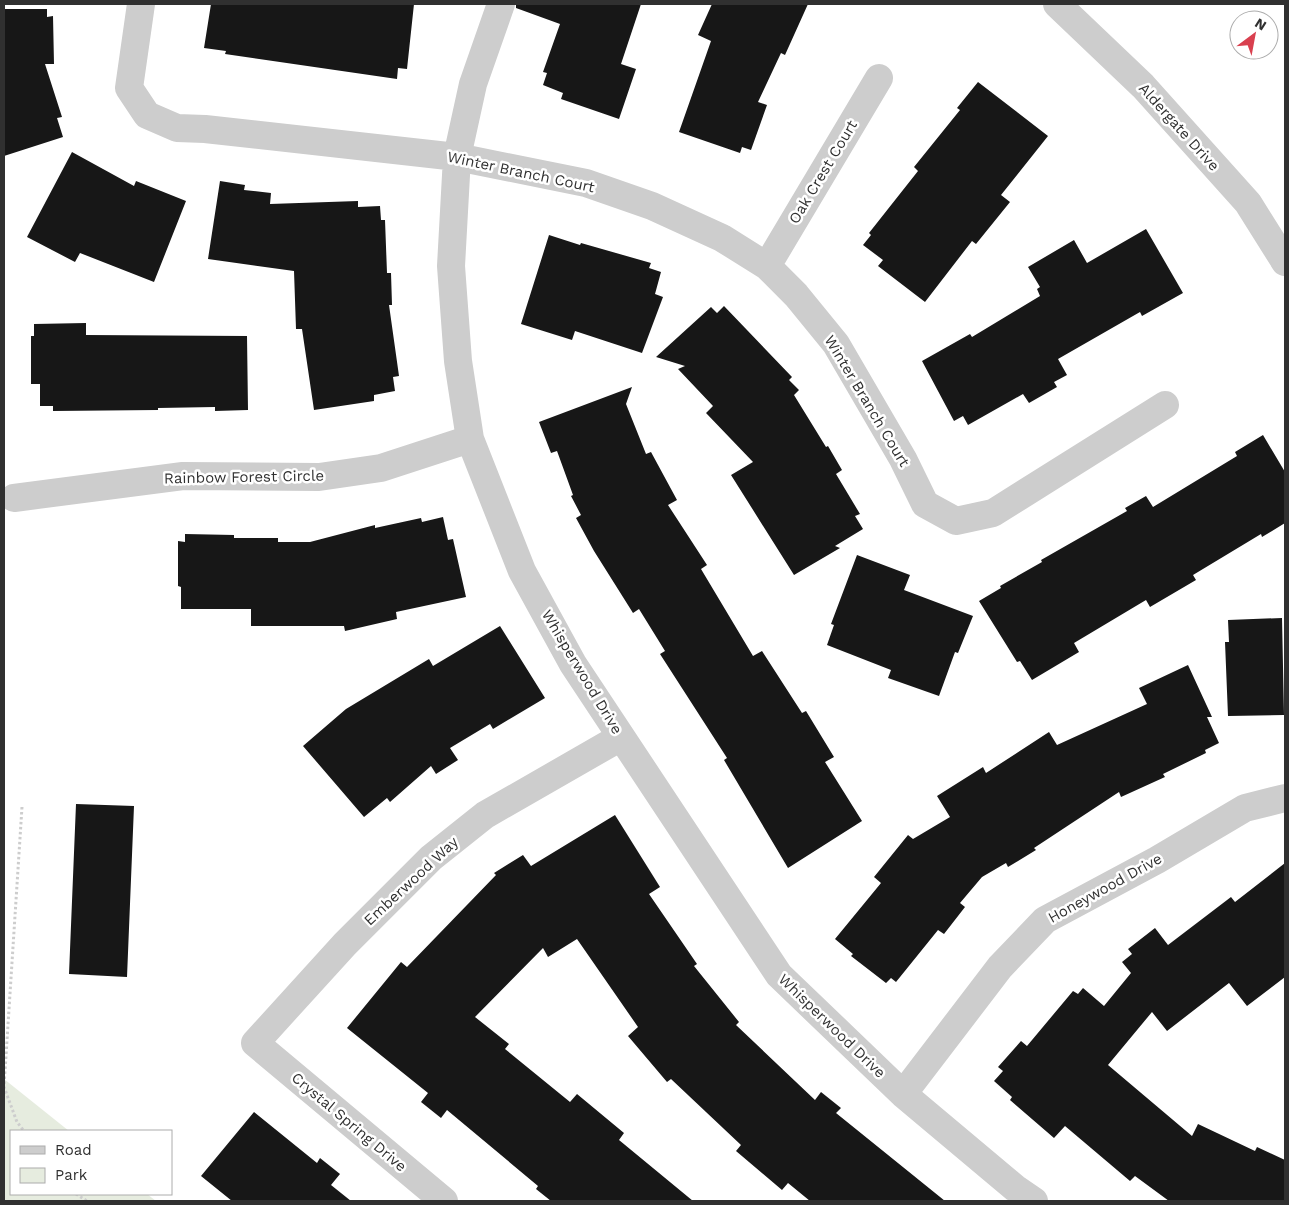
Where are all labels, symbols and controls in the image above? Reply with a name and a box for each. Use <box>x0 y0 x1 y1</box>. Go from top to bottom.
north arrow <box>1229 10 1279 60</box>
text: N <box>1252 14 1270 34</box>
street label: Aldergate Drive <box>1135 79 1223 175</box>
street label: Oak Crest Court <box>785 116 861 227</box>
street label: Winter Branch Court <box>446 148 597 197</box>
street label: Winter Branch Court <box>821 332 914 471</box>
street label: Rainbow Forest Circle <box>164 467 324 487</box>
street label: Whisperwood Drive <box>538 607 626 737</box>
street label: Emberwood Way <box>360 833 462 929</box>
street label: Honeywood Drive <box>1045 849 1165 927</box>
street label: Whisperwood Drive <box>775 970 889 1082</box>
street label: Crystal Spring Drive <box>288 1069 410 1175</box>
legend <box>10 1130 172 1195</box>
text: Road <box>55 1141 92 1159</box>
text: Park <box>55 1166 88 1184</box>

